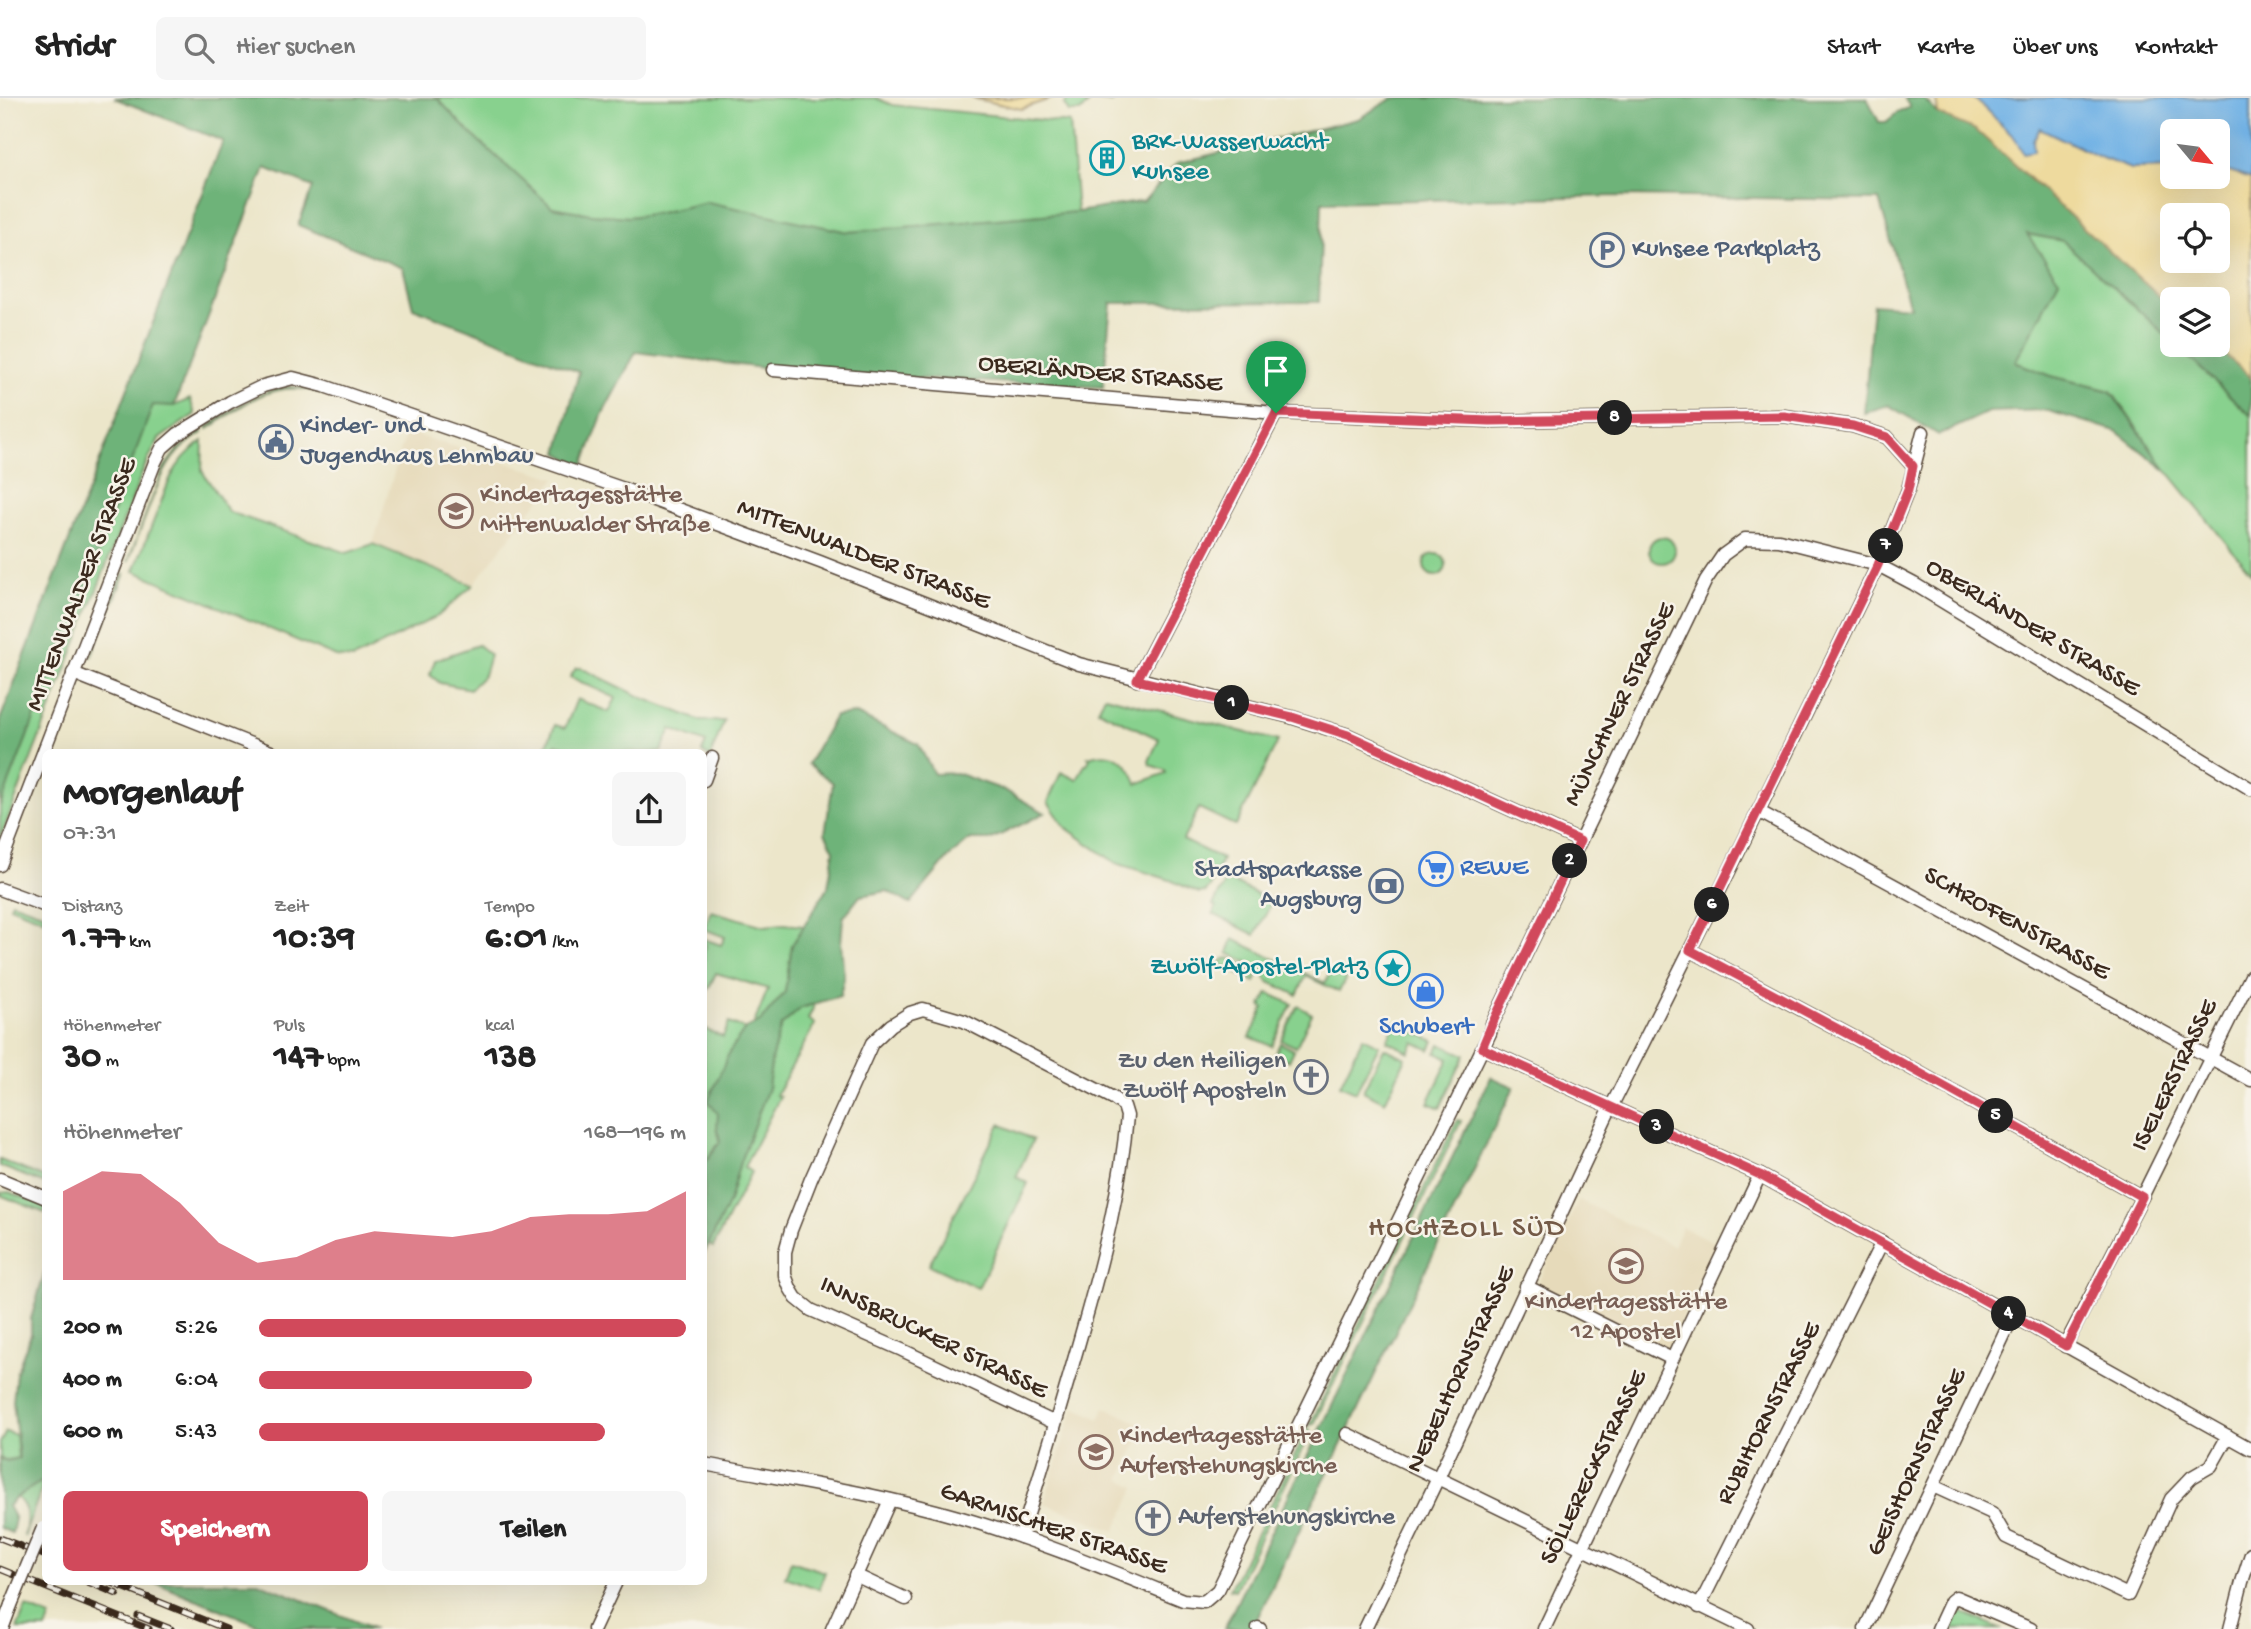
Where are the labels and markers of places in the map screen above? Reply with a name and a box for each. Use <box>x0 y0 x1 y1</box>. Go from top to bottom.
place label: BRK-Wasserwacht Kuhsee <box>1131 128 1330 189</box>
building icon: BRK-Wasserwacht Kuhsee <box>1088 139 1126 177</box>
parking icon: Kuhsee Parkplatz <box>1588 231 1626 269</box>
place label: Kuhsee Parkplatz <box>1632 235 1821 266</box>
pin <box>1246 341 1306 413</box>
pin: 8 <box>1598 400 1632 436</box>
place label: Kinder- und Jugendhaus Lehmbau <box>300 412 534 473</box>
public building icon: Kinder- und Jugendhaus Lehmbau <box>257 423 295 461</box>
place label: Kindertagesstätte Mittenwalder Straße <box>480 481 711 542</box>
school or university icon: Kindertagesstätte Mittenwalder Straße <box>437 492 475 530</box>
pin: 7 <box>1868 528 1904 564</box>
pin: 1 <box>1214 686 1250 720</box>
pin: 2 <box>1552 844 1588 878</box>
supermarket icon: REWE <box>1417 850 1455 888</box>
place label: REWE <box>1460 854 1529 885</box>
place label: Stadtsparkasse Augsburg <box>1194 856 1363 917</box>
bank icon: Stadtsparkasse Augsburg <box>1367 867 1405 905</box>
pin: 6 <box>1694 888 1730 922</box>
place icon: Zwölf-Apostel-Platz <box>1374 949 1412 987</box>
place label: Zwölf-Apostel-Platz <box>1150 953 1370 984</box>
shop icon: Schubert <box>1407 972 1445 1010</box>
place label: Schubert <box>1379 1013 1475 1044</box>
place label: Zu den Heiligen Zwölf Aposteln <box>1118 1047 1287 1108</box>
church icon: Zu den Heiligen Zwölf Aposteln <box>1292 1058 1330 1096</box>
pin: 5 <box>1979 1098 2014 1134</box>
pin: 3 <box>1640 1110 1674 1144</box>
school or university icon: Kindertagesstätte 12 Apostel <box>1607 1247 1645 1285</box>
place label: Kindertagesstätte 12 Apostel <box>1525 1288 1728 1349</box>
pin: 4 <box>1992 1296 2026 1332</box>
place label: Kindertagesstätte Auferstehungskirche <box>1120 1422 1338 1483</box>
school or university icon: Kindertagesstätte Auferstehungskirche <box>1077 1433 1115 1471</box>
church icon: Auferstehungskirche <box>1134 1499 1172 1537</box>
place label: Auferstehungskirche <box>1178 1503 1396 1534</box>

